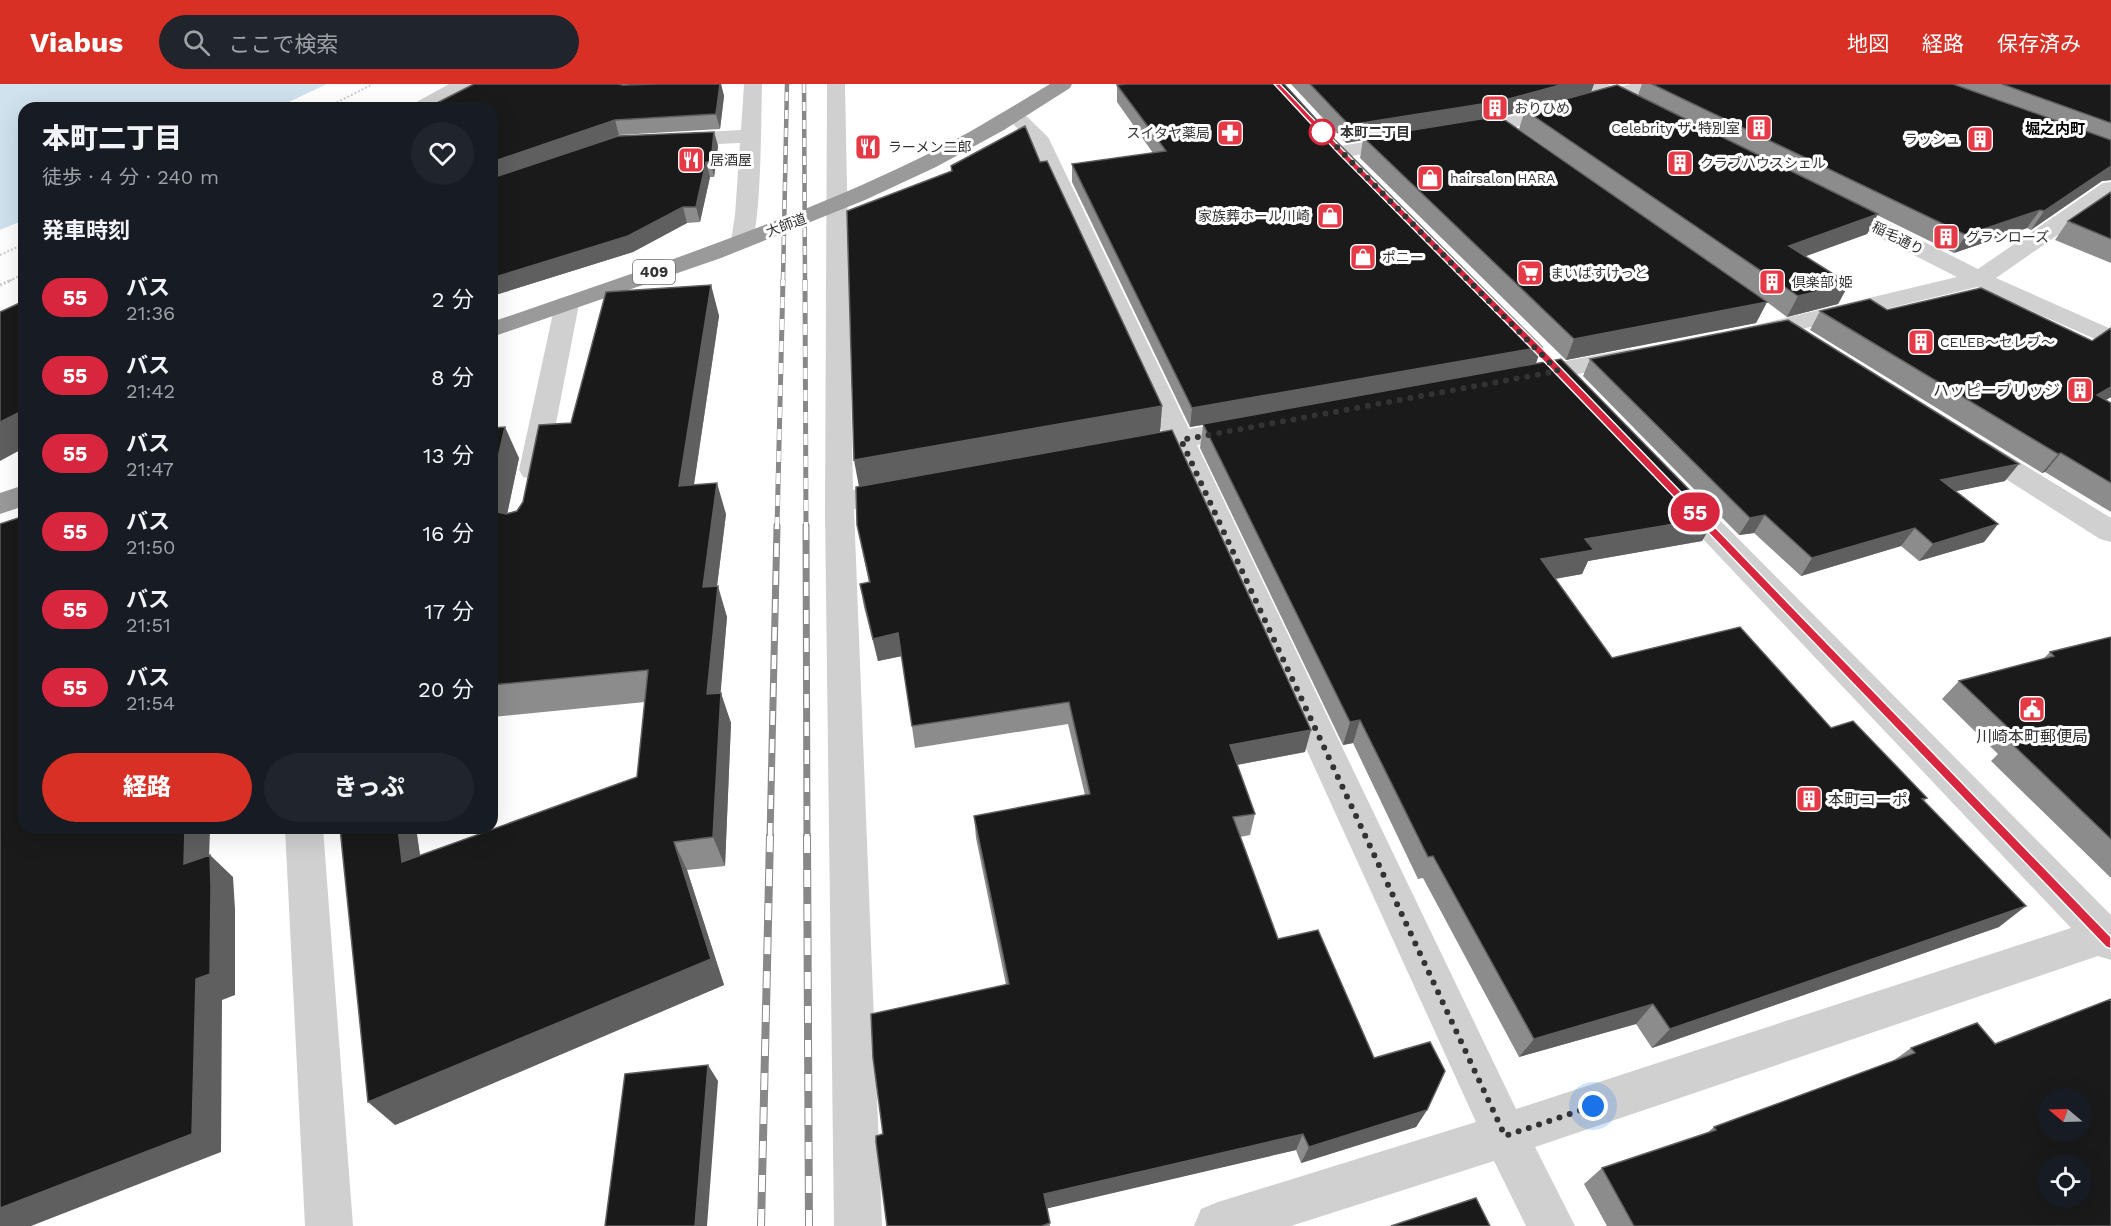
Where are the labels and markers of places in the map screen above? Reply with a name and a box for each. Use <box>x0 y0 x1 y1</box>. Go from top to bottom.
building icon: おりひめ <box>1480 93 1510 123</box>
place label: おりひめ <box>1514 100 1570 116</box>
building icon: Celebrity ザ･特別室 <box>1744 113 1774 143</box>
pharmacy icon: スイタヤ薬局 <box>1215 118 1245 148</box>
marker: 本町二丁目 <box>1309 119 1335 145</box>
place label: Celebrity ザ･特別室 <box>1611 120 1740 136</box>
place label: 本町二丁目 <box>1340 124 1410 140</box>
building icon: ラッシュ <box>1965 124 1995 154</box>
place label: スイタヤ薬局 <box>1127 125 1210 141</box>
place label: ラッシュ <box>1904 131 1960 147</box>
restaurant icon: ラーメン二郎 <box>853 132 883 162</box>
place label: ラーメン二郎 <box>888 139 971 155</box>
restaurant icon: 居酒屋 <box>676 145 706 175</box>
building icon: クラブハウスシェル <box>1665 148 1695 178</box>
place label: 居酒屋 <box>710 152 752 168</box>
place label: クラブハウスシェル <box>1700 155 1826 171</box>
shop icon: hairsalon HARA <box>1415 163 1445 193</box>
place label: hairsalon HARA <box>1450 170 1555 186</box>
shop icon: 家族葬ホール川崎 <box>1315 201 1345 231</box>
place label: 家族葬ホール川崎 <box>1198 208 1310 224</box>
building icon: グランローズ <box>1931 222 1961 252</box>
place label: グランローズ <box>1966 229 2049 245</box>
shop icon: ポニー <box>1348 242 1378 272</box>
place label: ポニー <box>1382 249 1424 265</box>
supermarket icon: まいばすけっと <box>1515 258 1545 288</box>
place label: まいばすけっと <box>1550 265 1648 281</box>
building icon: 倶楽部 姫 <box>1757 267 1787 297</box>
place label: 倶楽部 姫 <box>1791 274 1853 290</box>
building icon: CELEB～セレブ～ <box>1906 327 1936 357</box>
place label: CELEB～セレブ～ <box>1940 334 2055 350</box>
building icon: ハッピーブリッジ <box>2065 375 2095 405</box>
place label: ハッピーブリッジ <box>1933 381 2060 400</box>
public building icon: 川崎本町郵便局 <box>2017 694 2047 724</box>
place label: 川崎本町郵便局 <box>1976 727 2088 746</box>
building icon: 本町コーポ <box>1794 784 1824 814</box>
place label: 本町コーポ <box>1828 790 1908 809</box>

